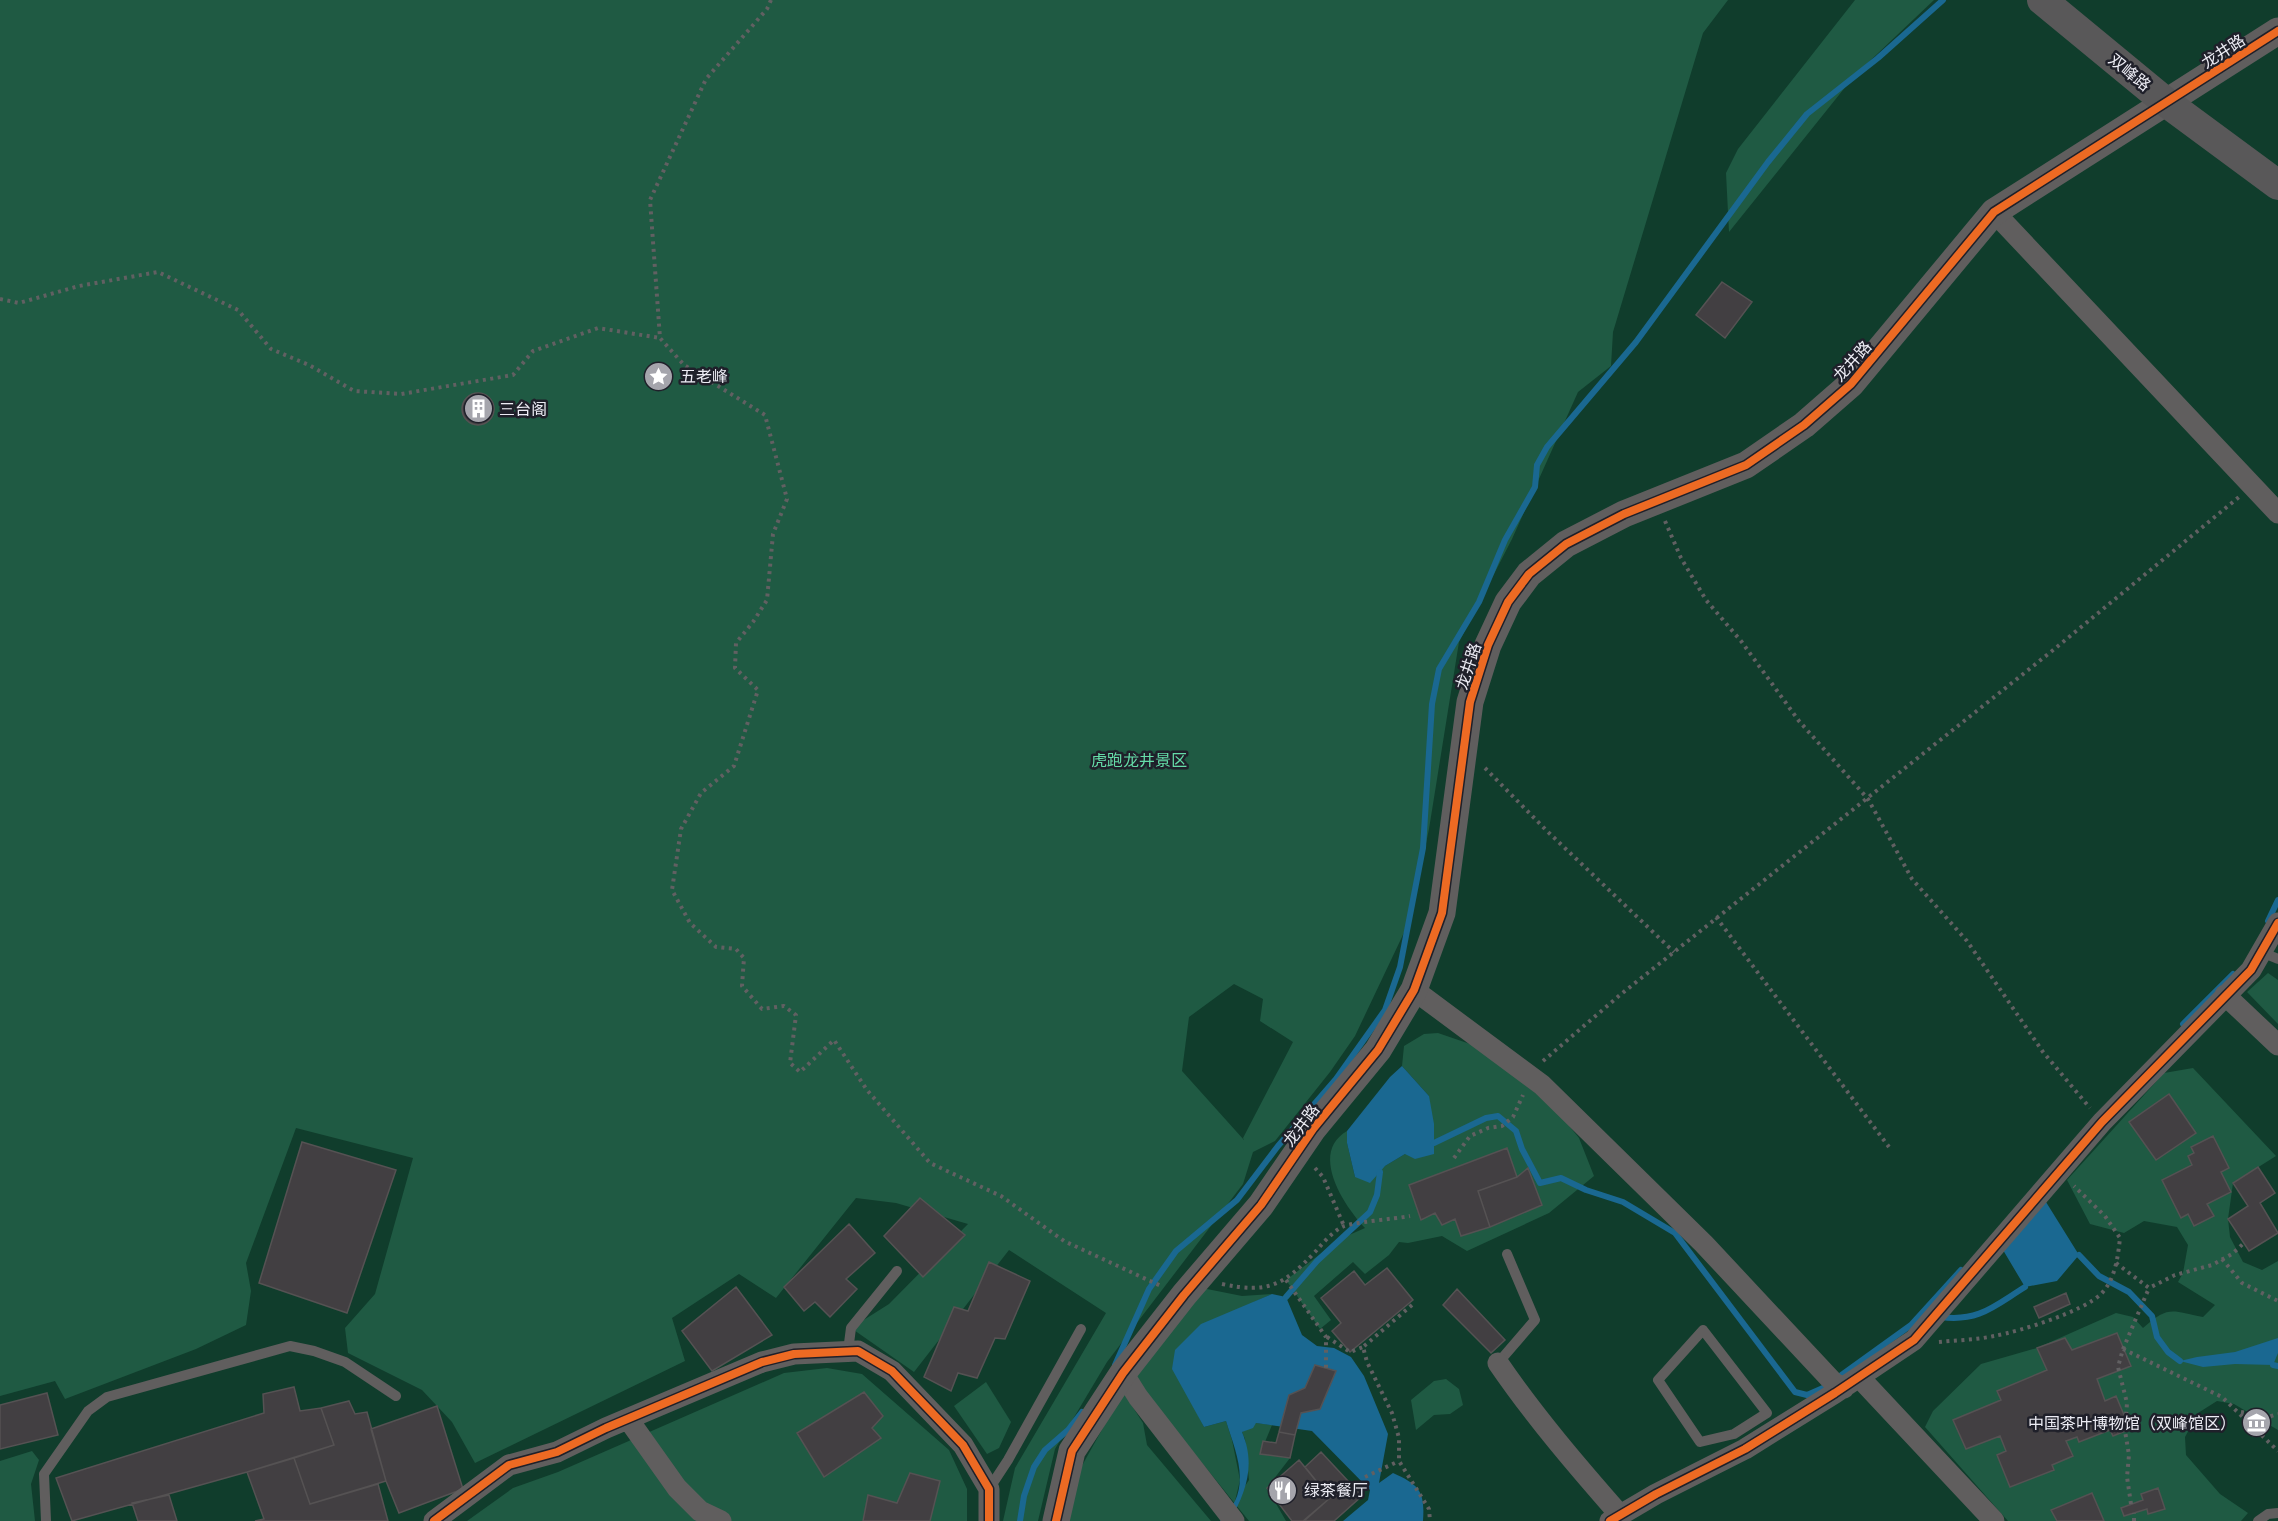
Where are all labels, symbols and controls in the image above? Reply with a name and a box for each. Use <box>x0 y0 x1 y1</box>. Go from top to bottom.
street label: 龙井路 <box>2197 30 2249 72</box>
street label: 双峰路 <box>2105 49 2155 95</box>
street label: 龙井路 <box>1829 336 1875 386</box>
place icon: 五老峰 <box>643 360 675 392</box>
place label: 五老峰 <box>680 366 728 386</box>
building icon: 三台阁 <box>462 393 494 425</box>
place label: 三台阁 <box>499 399 547 419</box>
street label: 龙井路 <box>1451 640 1485 692</box>
park label: 虎跑龙井景区 <box>1091 750 1187 770</box>
street label: 龙井路 <box>1279 1100 1323 1150</box>
museum icon: 中国茶叶博物馆（双峰馆区） <box>2241 1407 2273 1439</box>
place label: 中国茶叶博物馆（双峰馆区） <box>2028 1413 2236 1433</box>
restaurant icon: 绿茶餐厅 <box>1267 1474 1299 1506</box>
place label: 绿茶餐厅 <box>1304 1480 1368 1500</box>

